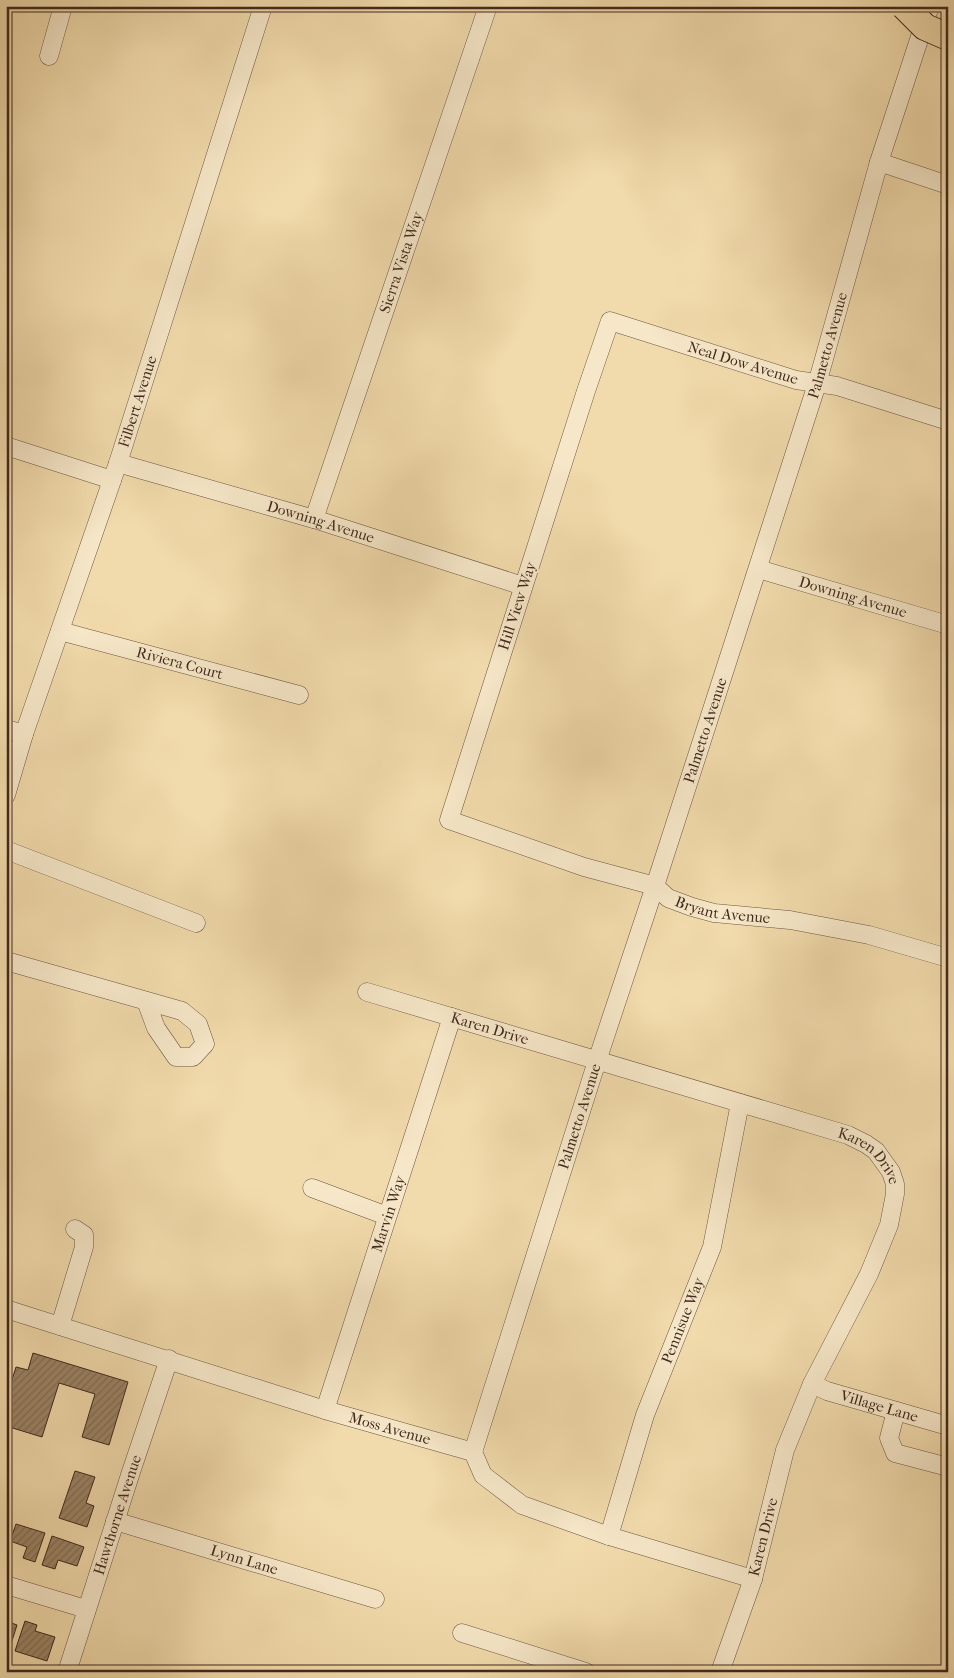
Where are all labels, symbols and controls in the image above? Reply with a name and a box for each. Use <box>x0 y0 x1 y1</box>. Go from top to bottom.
street label: Sierra Vista Way <box>375 208 427 315</box>
street label: Palmetto Avenue <box>804 290 851 401</box>
street label: Neal Dow Avenue <box>686 338 801 388</box>
street label: Filbert Avenue <box>115 353 161 450</box>
street label: Downing Avenue <box>265 497 377 547</box>
street label: Hill View Way <box>494 559 540 653</box>
street label: Downing Avenue <box>797 573 910 622</box>
street label: Riviera Court <box>135 643 226 683</box>
street label: Palmetto Avenue <box>680 675 731 785</box>
street label: Bryant Avenue <box>673 892 772 927</box>
street label: Karen Drive <box>449 1008 531 1049</box>
street label: Palmetto Avenue <box>554 1061 605 1172</box>
street label: Karen Drive <box>836 1124 904 1187</box>
street label: Marvin Way <box>368 1172 409 1255</box>
street label: Pennisue Way <box>657 1274 708 1366</box>
street label: Village Lane <box>837 1386 921 1426</box>
street label: Moss Avenue <box>347 1408 433 1449</box>
street label: Hawthorne Avenue <box>90 1452 145 1577</box>
street label: Karen Drive <box>745 1495 782 1578</box>
street label: Lynn Lane <box>208 1541 281 1579</box>

